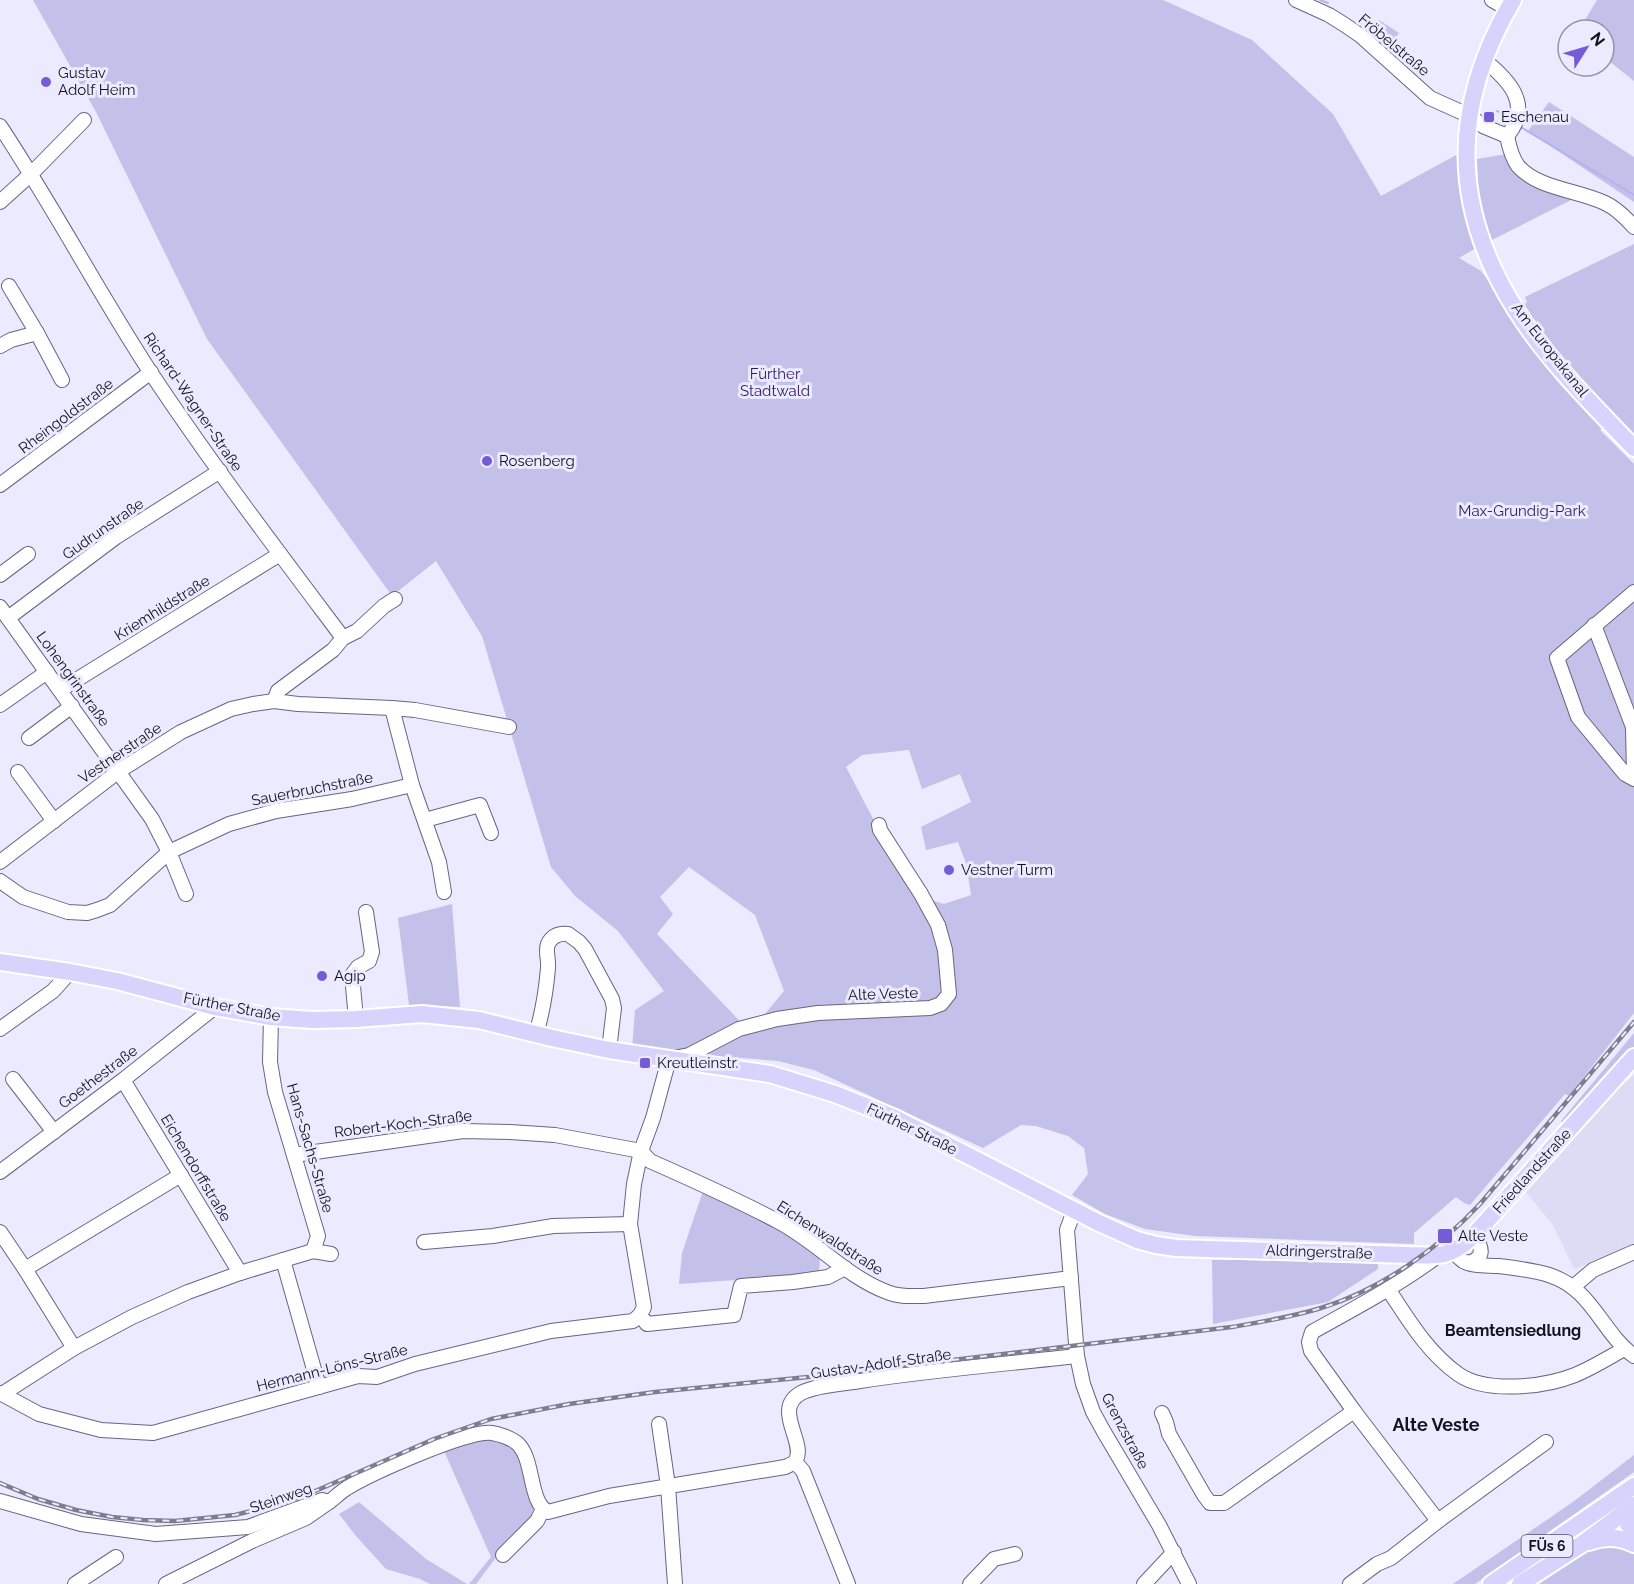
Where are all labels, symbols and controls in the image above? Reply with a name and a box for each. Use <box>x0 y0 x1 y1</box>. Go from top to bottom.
street label: Fröbelstraße <box>1355 10 1433 80</box>
north arrow <box>1556 18 1616 78</box>
text: N <box>1586 29 1609 50</box>
place label: Gustav Adolf Heim <box>58 64 136 99</box>
marker: Gustav Adolf Heim <box>39 75 53 89</box>
place label: Eschenau <box>1501 108 1569 126</box>
marker: Eschenau <box>1482 110 1496 124</box>
street label: Am Europakanal <box>1508 300 1593 401</box>
street label: Richard-Wagner-Straße <box>140 329 246 475</box>
park label: Fürther Stadtwald <box>740 365 810 400</box>
street label: Rheingoldstraße <box>15 374 117 457</box>
place label: Rosenberg <box>499 452 575 470</box>
marker: Rosenberg <box>480 454 494 468</box>
street label: Gudrunstraße <box>59 494 147 564</box>
park label: Max-Grundig-Park <box>1458 502 1586 520</box>
street label: Kriemhildstraße <box>111 571 213 645</box>
street label: Lohengrinstraße <box>32 628 114 730</box>
street label: Vestnerstraße <box>75 719 165 787</box>
street label: Sauerbruchstraße <box>250 768 374 810</box>
place label: Vestner Turm <box>961 861 1053 879</box>
marker: Vestner Turm <box>942 863 956 877</box>
place label: Agip <box>334 967 366 985</box>
marker: Agip <box>315 969 329 983</box>
street label: Alte Veste <box>848 984 919 1004</box>
street label: Fürther Straße <box>182 989 282 1025</box>
street label: Goethestraße <box>55 1041 141 1112</box>
place label: Kreutleinstr. <box>657 1054 738 1072</box>
marker: Kreutleinstr. <box>638 1056 652 1070</box>
street label: Hans-Sachs-Straße <box>283 1081 337 1215</box>
street label: Fürther Straße <box>864 1099 960 1159</box>
street label: Robert-Koch-Straße <box>333 1107 473 1141</box>
street label: Eichendorffstraße <box>157 1111 235 1225</box>
street label: Friedlandstraße <box>1489 1125 1575 1217</box>
street label: Eichenwaldstraße <box>773 1197 887 1279</box>
marker: Alte Veste <box>1436 1227 1454 1245</box>
place label: Alte Veste <box>1458 1227 1528 1245</box>
street label: Aldringerstraße <box>1265 1241 1373 1263</box>
district label: Beamtensiedlung <box>1445 1321 1581 1340</box>
street label: Hermann-Löns-Straße <box>255 1340 410 1395</box>
street label: Gustav-Adolf-Straße <box>810 1345 953 1383</box>
street label: Grenzstraße <box>1097 1390 1153 1472</box>
district label: Alte Veste <box>1392 1414 1480 1435</box>
street label: Steinweg <box>248 1479 314 1517</box>
road number: FÜs 6 <box>1522 1535 1572 1557</box>

